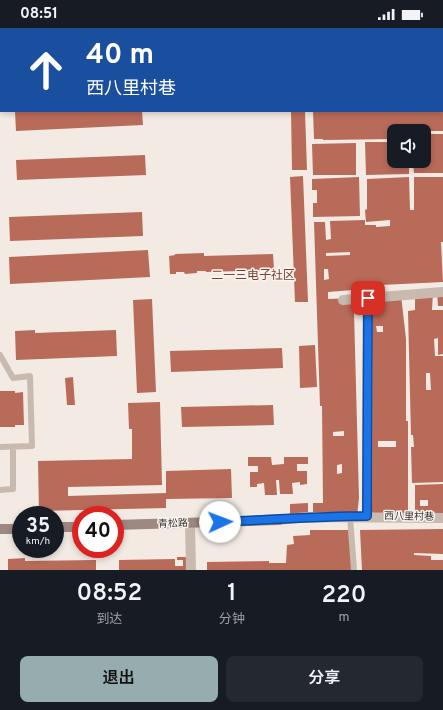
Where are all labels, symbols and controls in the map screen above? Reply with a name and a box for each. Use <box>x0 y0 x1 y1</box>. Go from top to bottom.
text: 08:51 <box>20 5 58 24</box>
text: 40 m <box>86 38 154 74</box>
icon: ahead <box>20 44 72 96</box>
text: 西八里村巷 <box>86 78 176 101</box>
map controls <box>387 124 431 168</box>
button: sound <box>387 124 431 168</box>
district label: 二一三电子社区 <box>211 268 295 284</box>
pin <box>351 281 385 315</box>
icon: arrive <box>357 287 379 309</box>
position arrow <box>199 501 241 543</box>
speed limit sign: 40 <box>72 506 124 558</box>
street label: 西八里村巷 <box>384 510 434 524</box>
text: 35 <box>26 514 50 540</box>
street label: 青松路 <box>158 517 188 531</box>
text: km/h <box>26 535 50 548</box>
text: 08:52 <box>77 579 142 609</box>
text: 1 <box>227 579 237 609</box>
text: 220 <box>321 581 366 611</box>
text: m <box>338 610 349 626</box>
text: 到达 <box>96 612 122 628</box>
text: 分钟 <box>219 612 245 628</box>
button: 退出 <box>20 656 218 702</box>
button: 分享 <box>226 656 423 702</box>

